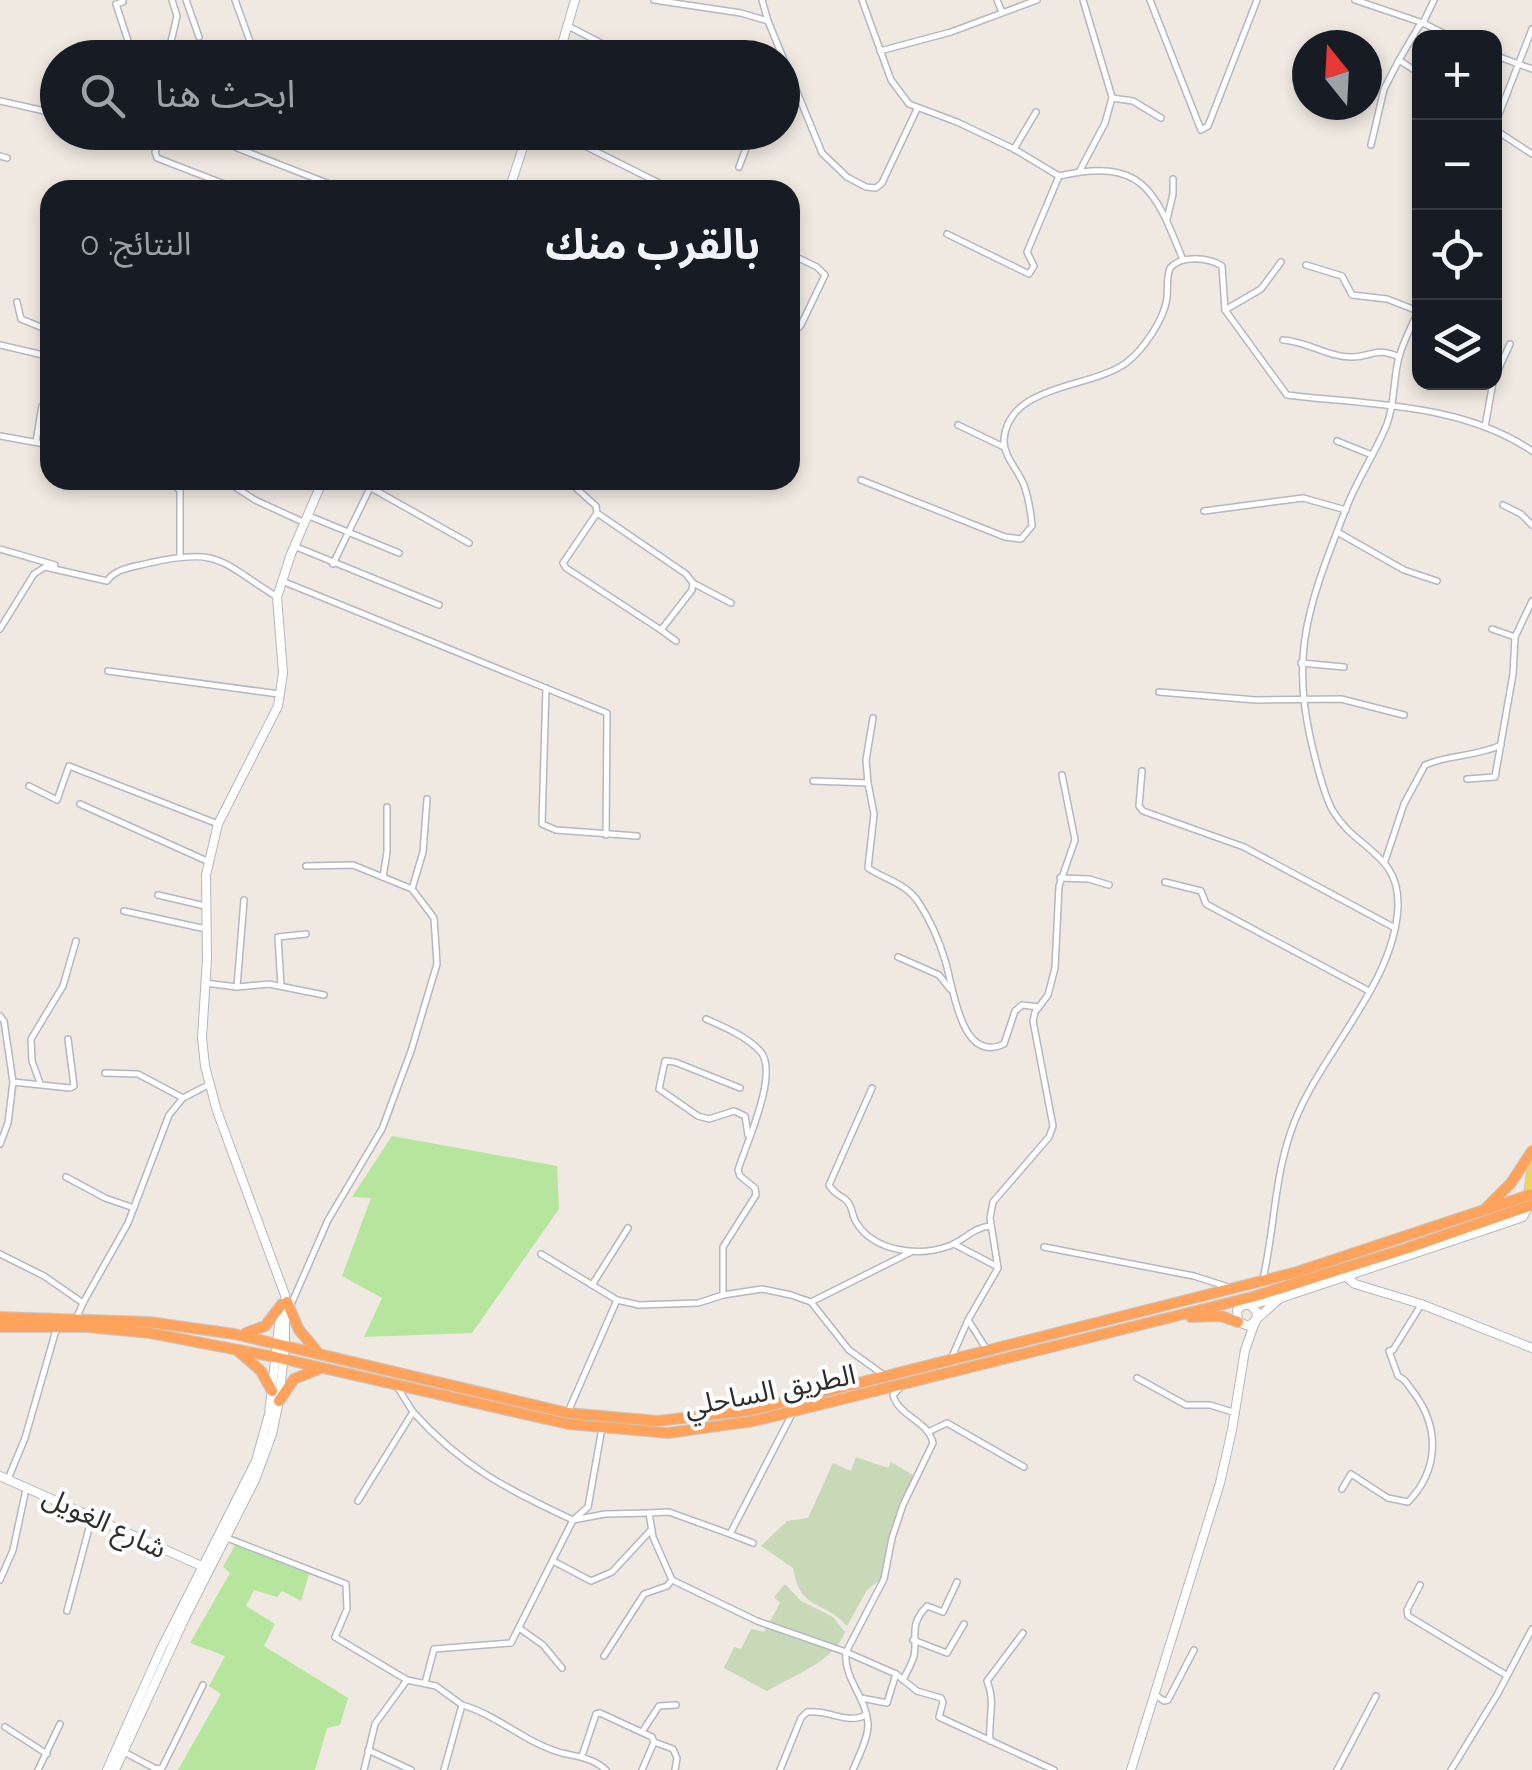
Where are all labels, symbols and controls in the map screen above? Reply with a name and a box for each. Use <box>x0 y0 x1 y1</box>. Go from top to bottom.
north arrow <box>1292 30 1382 120</box>
map controls <box>1412 30 1502 390</box>
button: + <box>1412 30 1502 120</box>
search box <box>40 40 800 150</box>
icon: search <box>75 68 130 123</box>
text: ابحث هنا <box>155 71 296 116</box>
button: − <box>1412 120 1502 210</box>
button: locate <box>1412 210 1502 300</box>
text: بالقرب منك <box>545 220 760 269</box>
text: النتائج: 0 <box>80 225 191 262</box>
button: layers <box>1412 300 1502 390</box>
street label: الطريق الساحلي <box>682 1358 859 1428</box>
street label: شارع الغويل <box>36 1480 172 1569</box>

